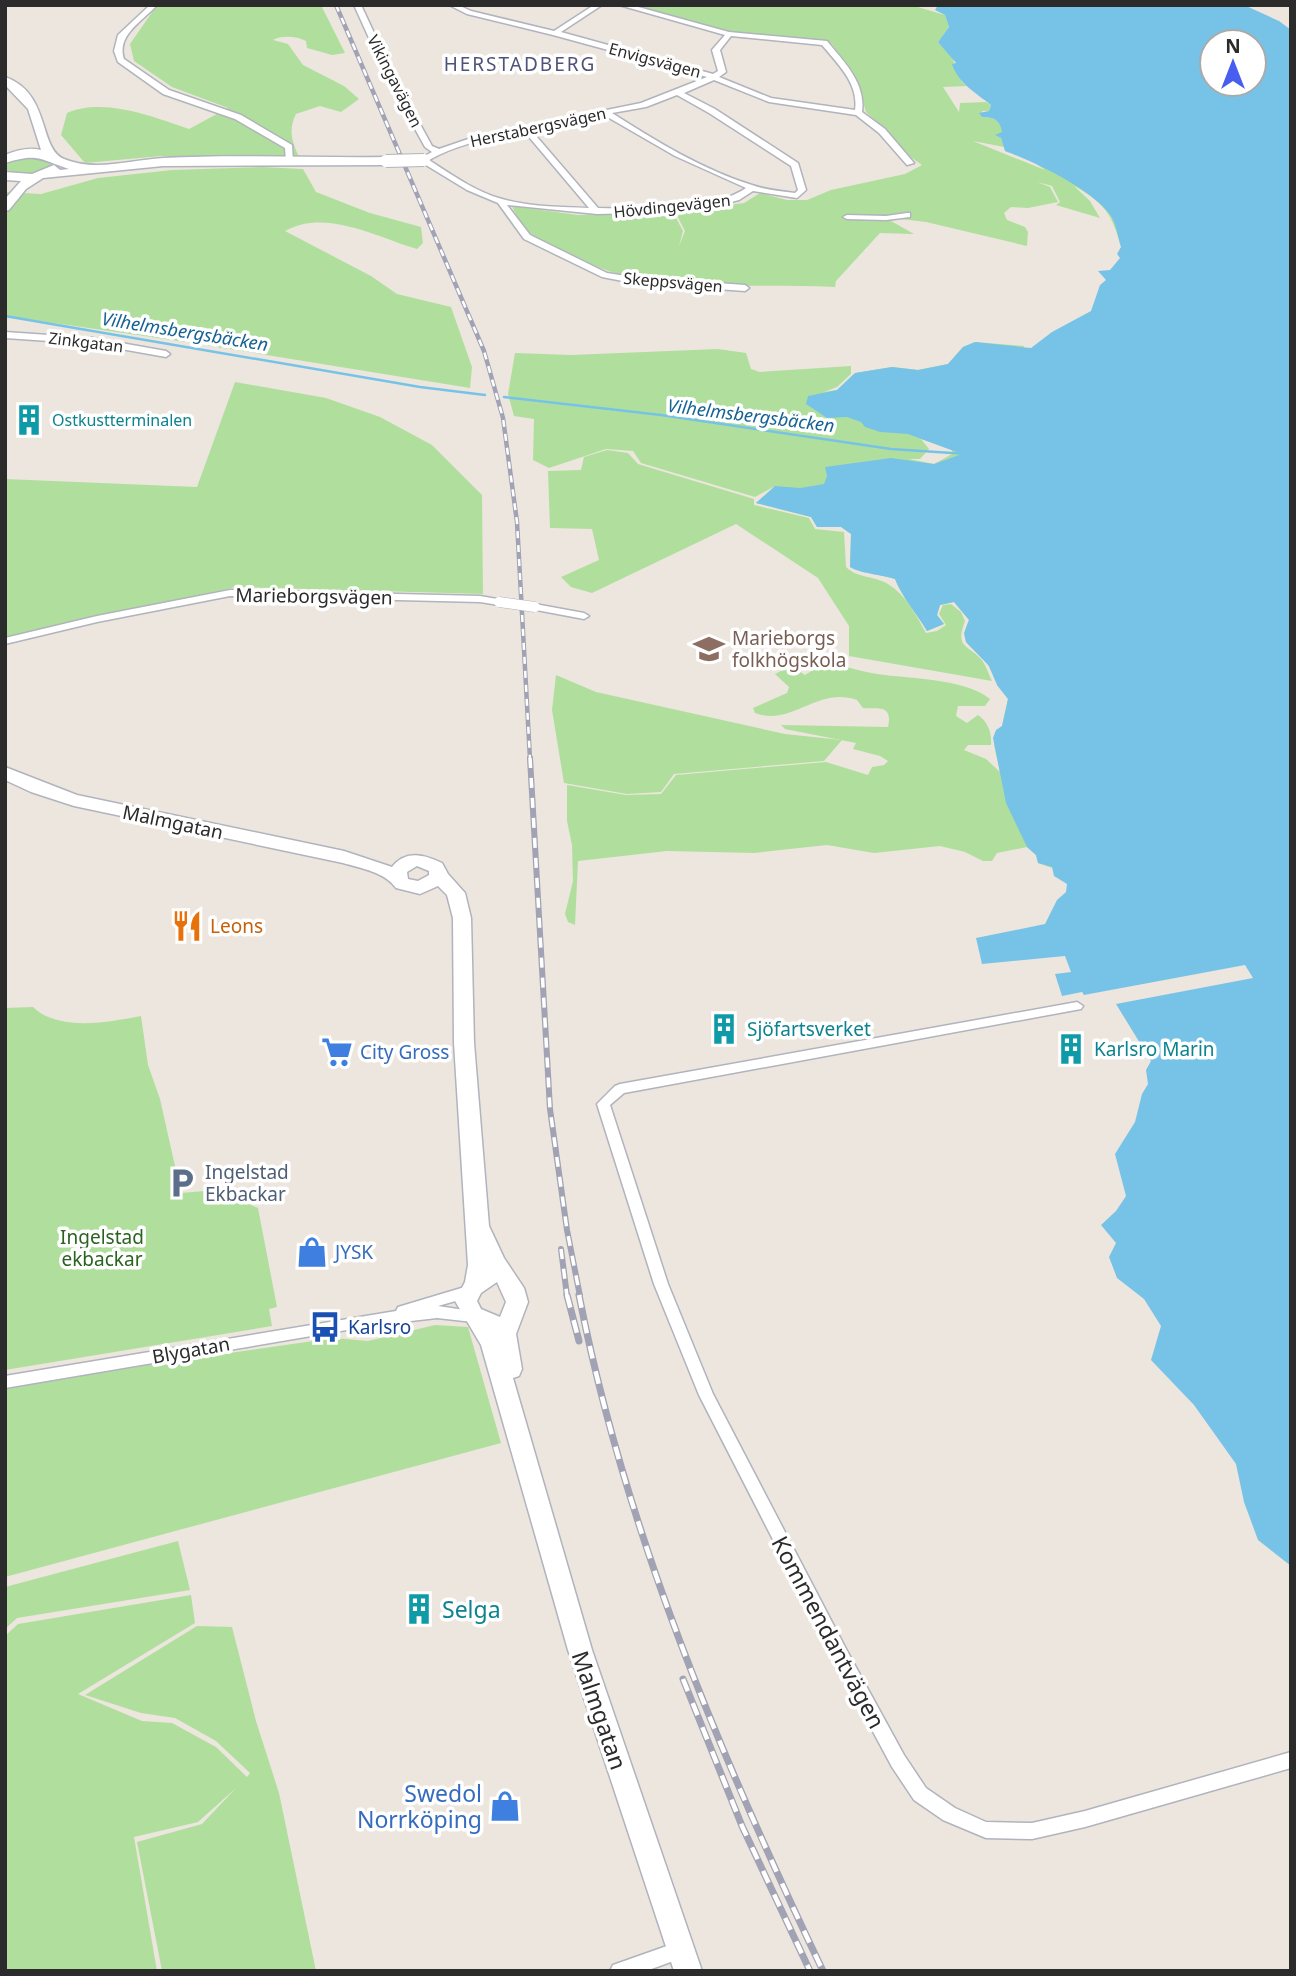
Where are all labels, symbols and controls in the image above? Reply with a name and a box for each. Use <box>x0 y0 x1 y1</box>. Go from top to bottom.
north arrow <box>1198 28 1268 98</box>
street label: Vikingavägen <box>362 31 428 131</box>
text: N <box>1225 33 1241 59</box>
street label: Envigsvägen <box>607 37 703 83</box>
district label: HERSTADBERG <box>444 51 596 77</box>
street label: Herstabergsvägen <box>468 102 608 152</box>
street label: Hövdingevägen <box>612 189 732 223</box>
street label: Skeppsvägen <box>622 267 724 297</box>
water label: Vilhelmsbergsbäcken <box>100 306 270 356</box>
street label: Zinkgatan <box>47 327 125 357</box>
water label: Vilhelmsbergsbäcken <box>666 393 836 437</box>
building icon: Ostkustterminalen <box>12 403 46 437</box>
place label: Ostkustterminalen <box>52 409 192 431</box>
street label: Marieborgsvägen <box>235 582 393 610</box>
place label: Marieborgs folkhögskola <box>732 625 846 673</box>
school or university icon: Marieborgs folkhögskola <box>692 632 726 666</box>
street label: Malmgatan <box>120 799 226 845</box>
restaurant icon: Leons <box>170 909 204 943</box>
place label: Leons <box>210 913 263 939</box>
building icon: Sjöfartsverket <box>707 1012 741 1046</box>
place label: Sjöfartsverket <box>747 1016 871 1042</box>
building icon: Karlsro Marin <box>1054 1032 1088 1066</box>
supermarket icon: City Gross <box>320 1035 354 1069</box>
place label: Karlsro Marin <box>1094 1036 1215 1062</box>
place label: City Gross <box>360 1039 449 1065</box>
place label: Ingelstad Ekbackar <box>205 1159 289 1207</box>
parking icon: Ingelstad Ekbackar <box>165 1166 199 1200</box>
park label: Ingelstad ekbackar <box>60 1224 144 1272</box>
shop icon: JYSK <box>295 1235 329 1269</box>
place label: JYSK <box>333 1239 373 1265</box>
bus stop icon: Karlsro <box>308 1310 342 1344</box>
place label: Karlsro <box>348 1314 411 1340</box>
street label: Blygatan <box>150 1330 232 1370</box>
street label: Kommendantvägen <box>765 1530 893 1734</box>
building icon: Selga <box>402 1592 436 1626</box>
place label: Selga <box>442 1593 501 1625</box>
street label: Malmgatan <box>565 1646 635 1774</box>
place label: Swedol Norrköping <box>357 1777 482 1835</box>
shop icon: Swedol Norrköping <box>488 1789 522 1823</box>

